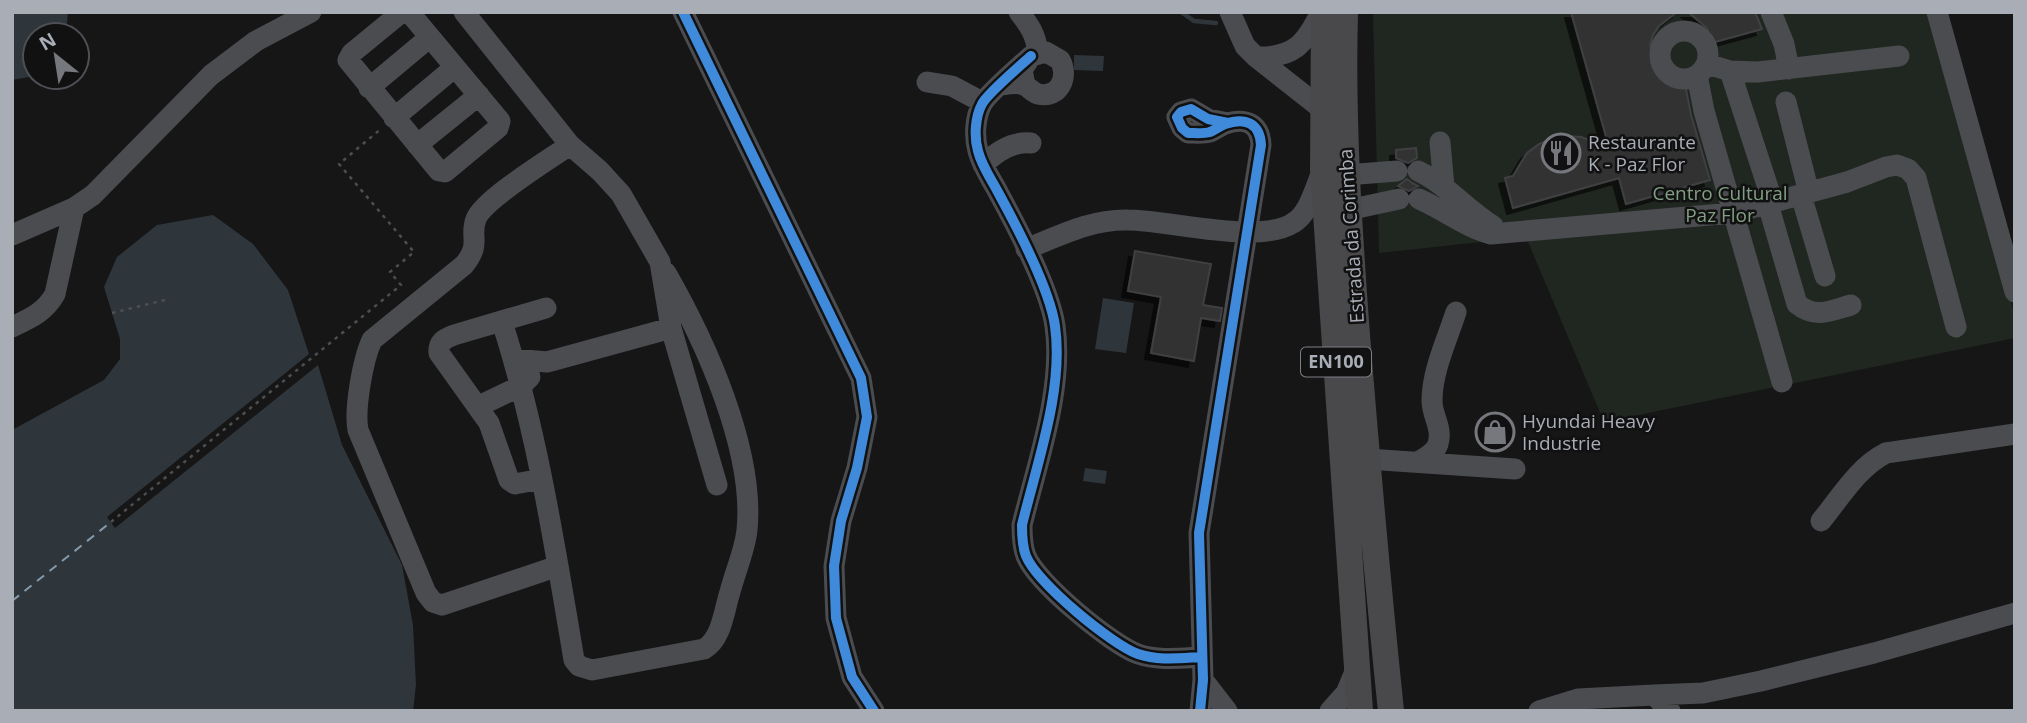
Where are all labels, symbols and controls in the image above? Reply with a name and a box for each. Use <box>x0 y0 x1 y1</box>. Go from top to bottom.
north arrow <box>21 21 91 91</box>
text: N <box>34 26 61 56</box>
place label: Restaurante K - Paz Flor <box>1588 129 1696 177</box>
restaurant icon: Restaurante K - Paz Flor <box>1540 132 1582 174</box>
street label: Estrada da Corimba <box>1332 148 1370 324</box>
park label: Centro Cultural Paz Flor <box>1652 180 1788 228</box>
road number: EN100 <box>1301 348 1371 376</box>
place label: Hyundai Heavy Industrie <box>1522 408 1655 456</box>
shop icon: Hyundai Heavy Industrie <box>1474 411 1516 453</box>

